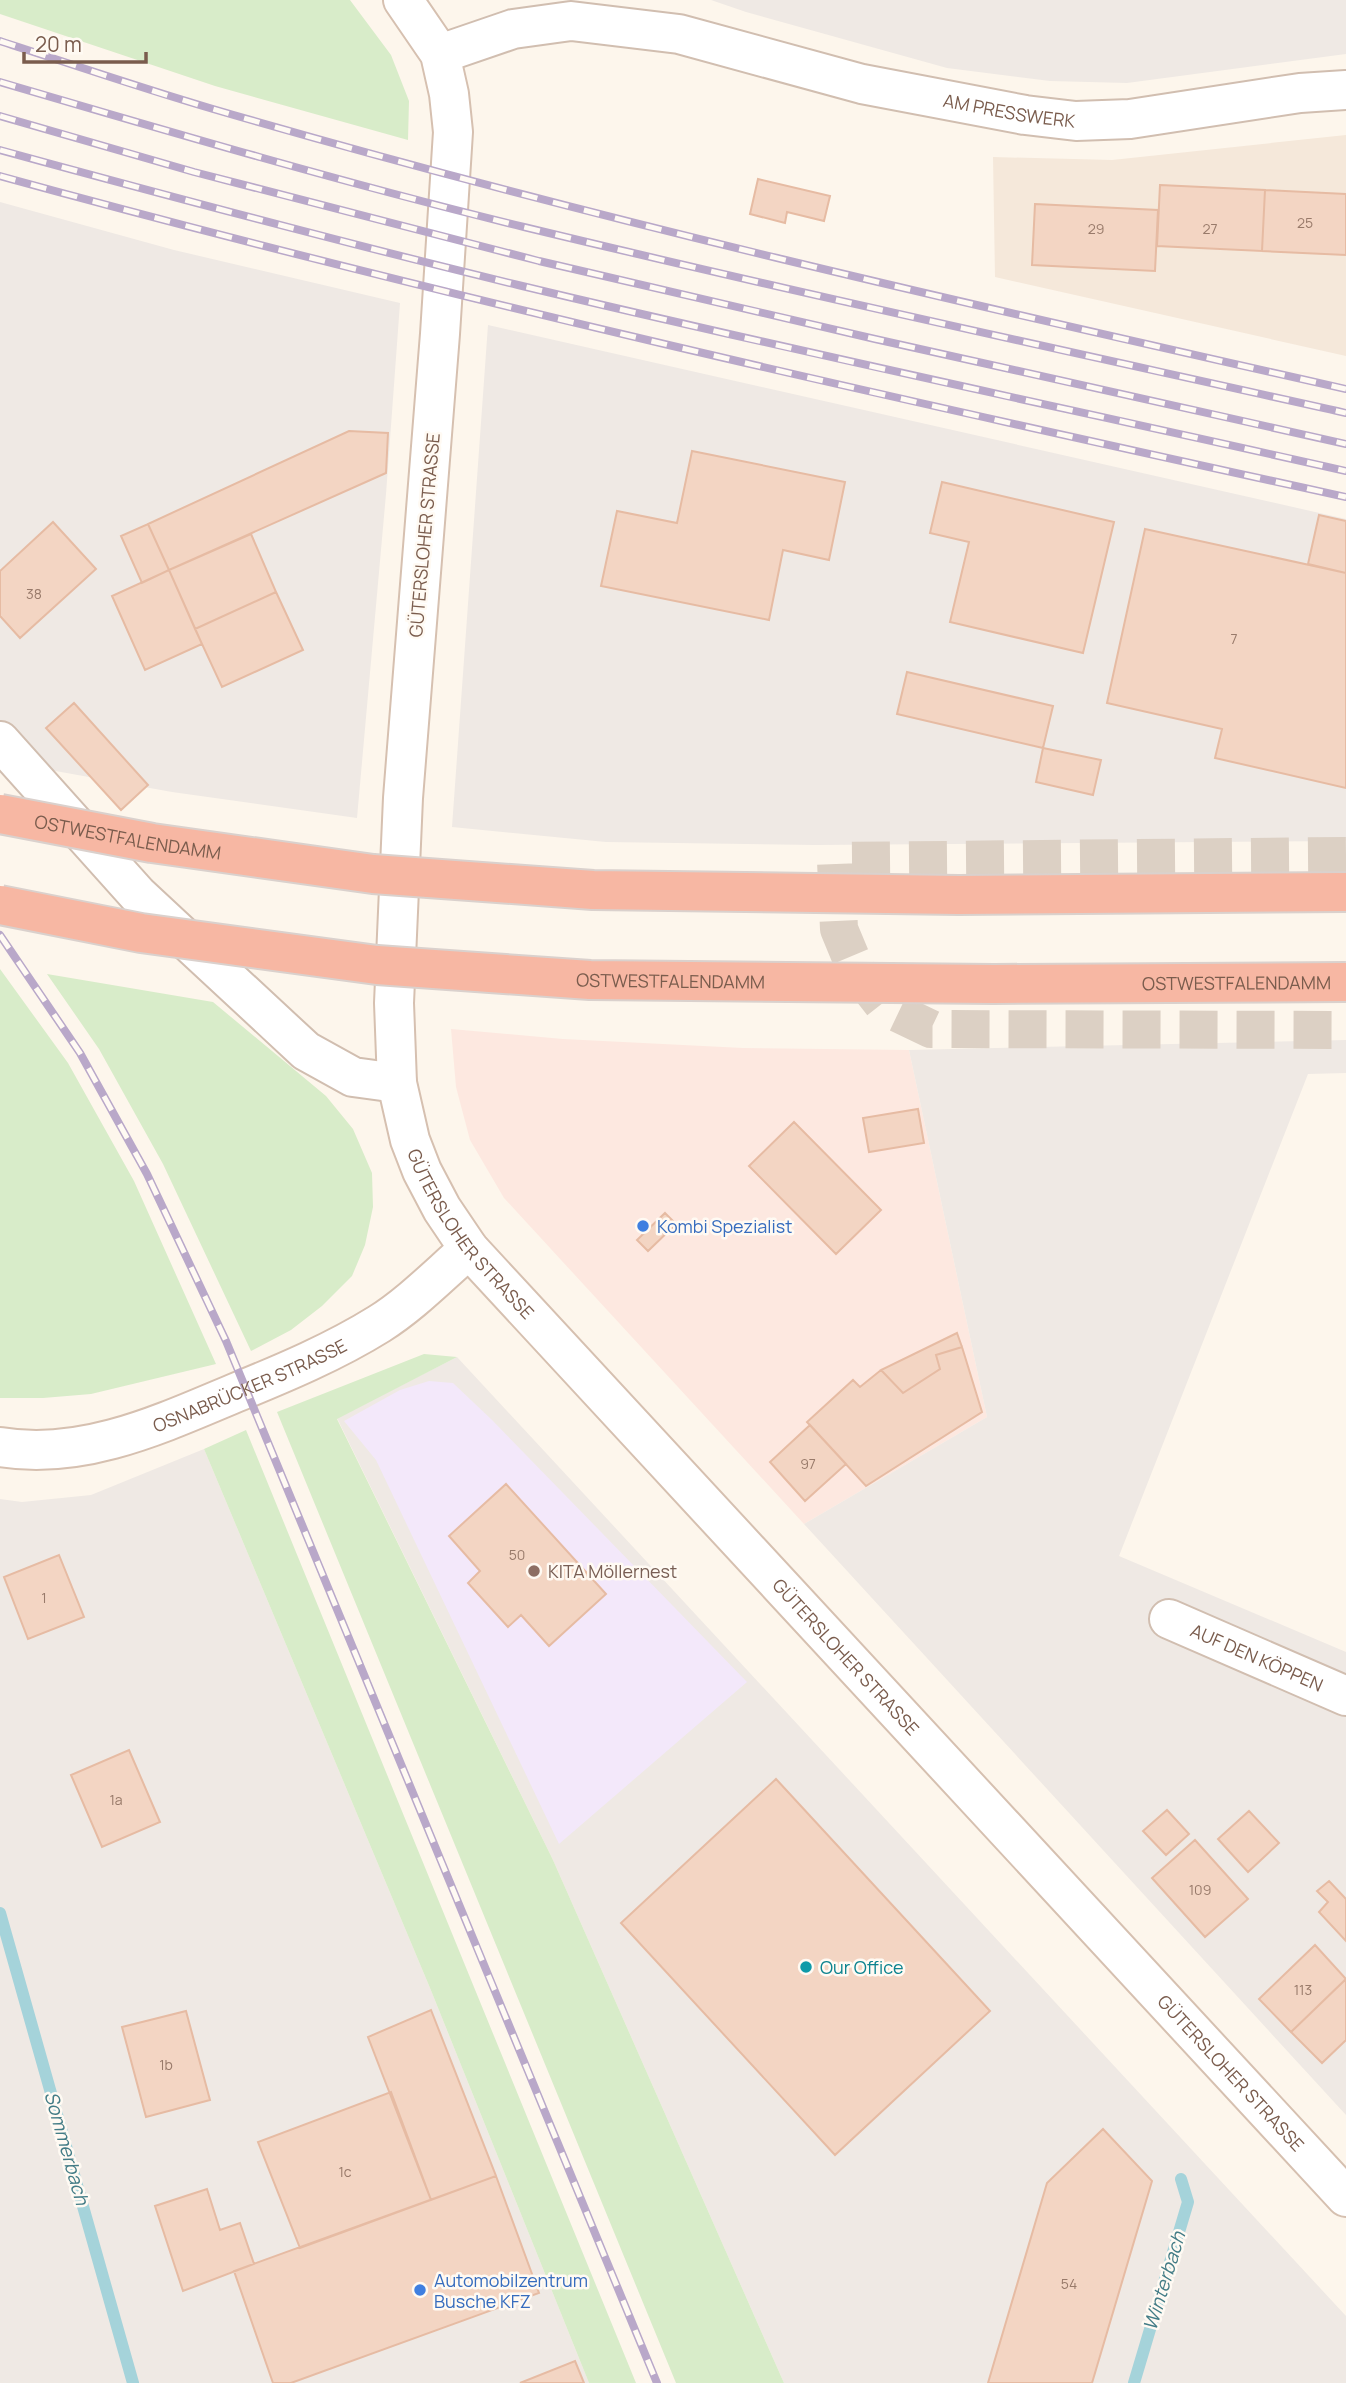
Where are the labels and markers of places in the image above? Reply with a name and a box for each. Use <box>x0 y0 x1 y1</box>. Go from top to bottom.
place label: Kombi Spezialist <box>657 1214 792 1238</box>
marker: Kombi Spezialist <box>635 1218 651 1234</box>
place label: KITA Möllernest <box>548 1559 677 1583</box>
marker: KITA Möllernest <box>526 1563 542 1579</box>
place label: Our Office <box>820 1955 903 1979</box>
marker: Our Office <box>798 1959 814 1975</box>
place label: Automobilzentrum Busche KFZ <box>434 2268 588 2313</box>
marker: Automobilzentrum Busche KFZ <box>412 2282 428 2298</box>

